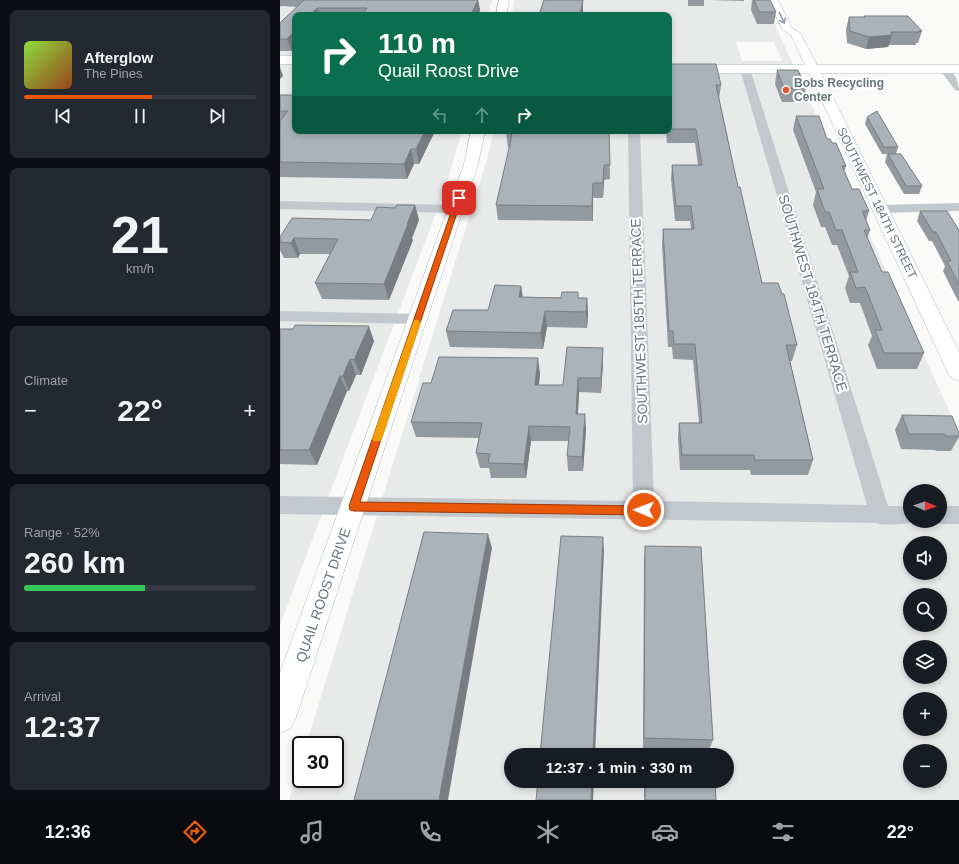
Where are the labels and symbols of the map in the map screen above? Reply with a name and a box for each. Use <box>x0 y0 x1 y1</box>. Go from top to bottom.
one-way arrow <box>779 12 786 24</box>
place label: Bobs Recycling Center <box>794 76 884 104</box>
marker: Bobs Recycling Center <box>781 85 791 95</box>
street label: SOUTHWEST 184TH STREET <box>834 125 920 281</box>
pin <box>442 181 476 215</box>
street label: SOUTHWEST 184TH TERRACE <box>775 192 851 394</box>
street label: SOUTHWEST 185TH TERRACE <box>627 218 651 424</box>
north arrow <box>903 484 947 528</box>
position arrow <box>623 489 665 531</box>
street label: QUAIL ROOST DRIVE <box>292 525 354 665</box>
speed limit sign: 30 <box>292 736 344 788</box>

